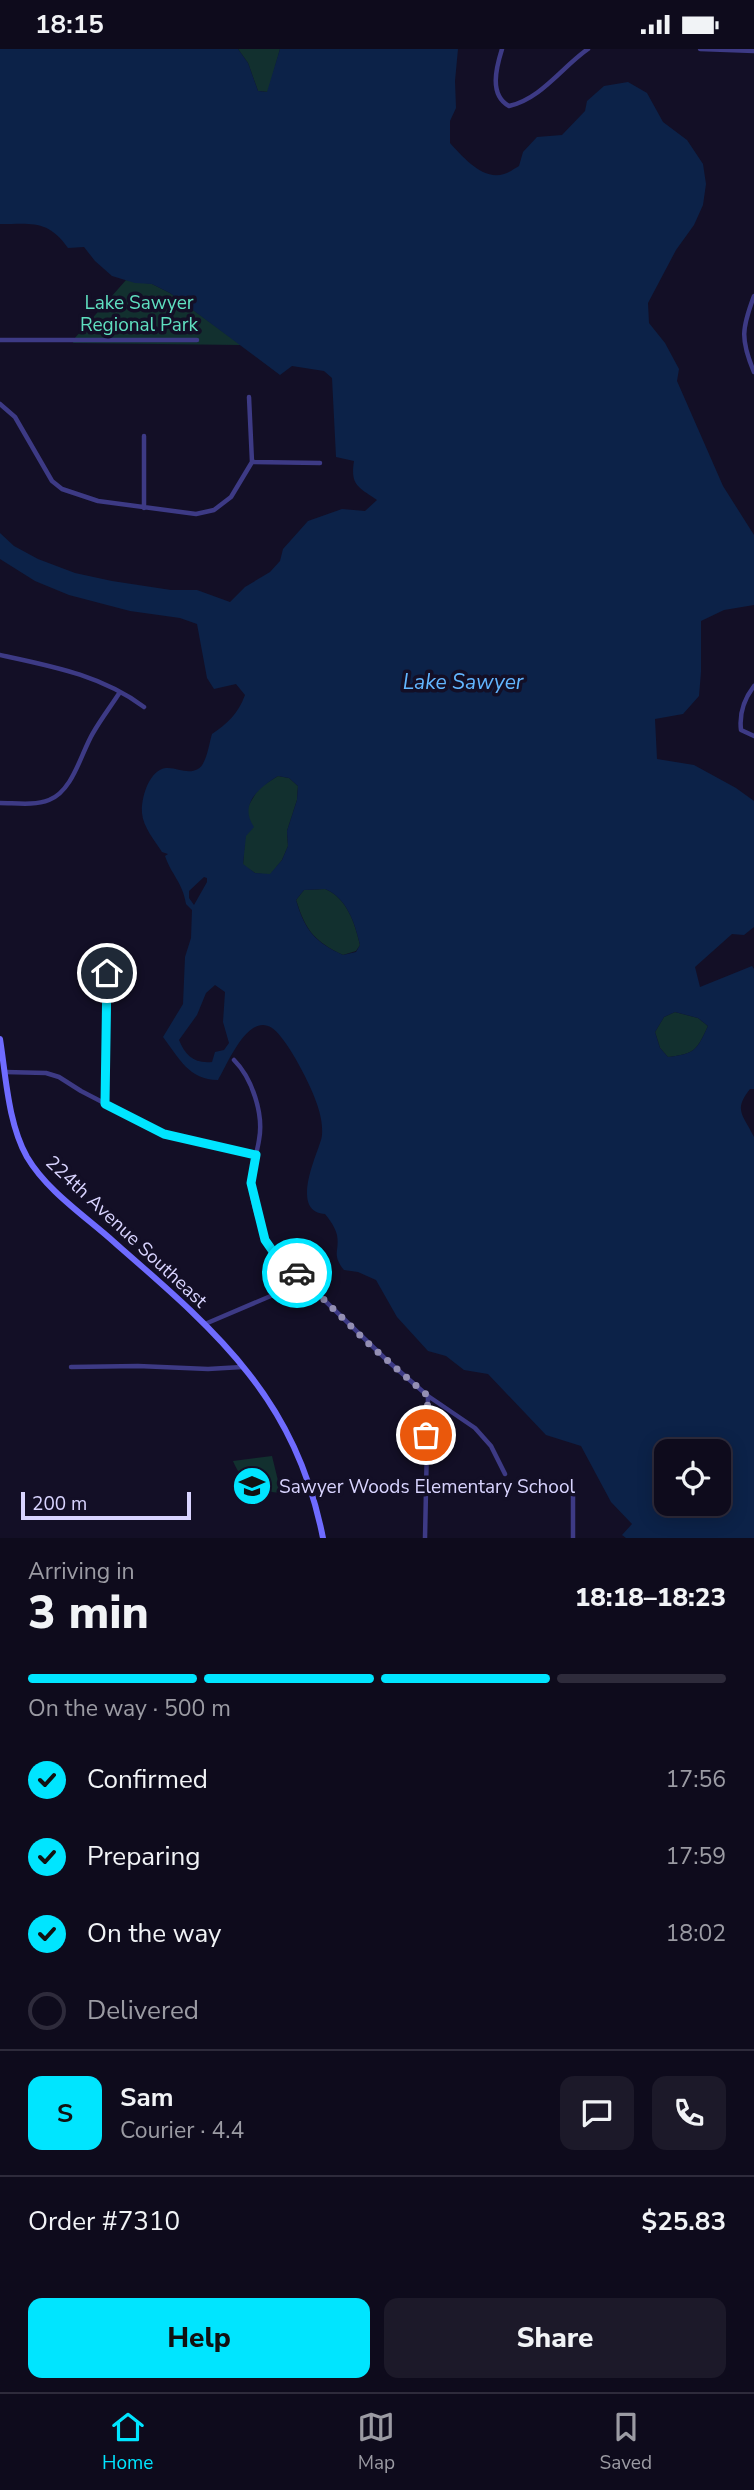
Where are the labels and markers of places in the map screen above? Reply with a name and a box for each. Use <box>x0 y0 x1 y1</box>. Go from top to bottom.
pin <box>77 943 137 1003</box>
pin <box>396 1405 456 1465</box>
school or university icon: Sawyer Woods Elementary School <box>231 1465 273 1507</box>
place label: Sawyer Woods Elementary School <box>279 1474 575 1500</box>

